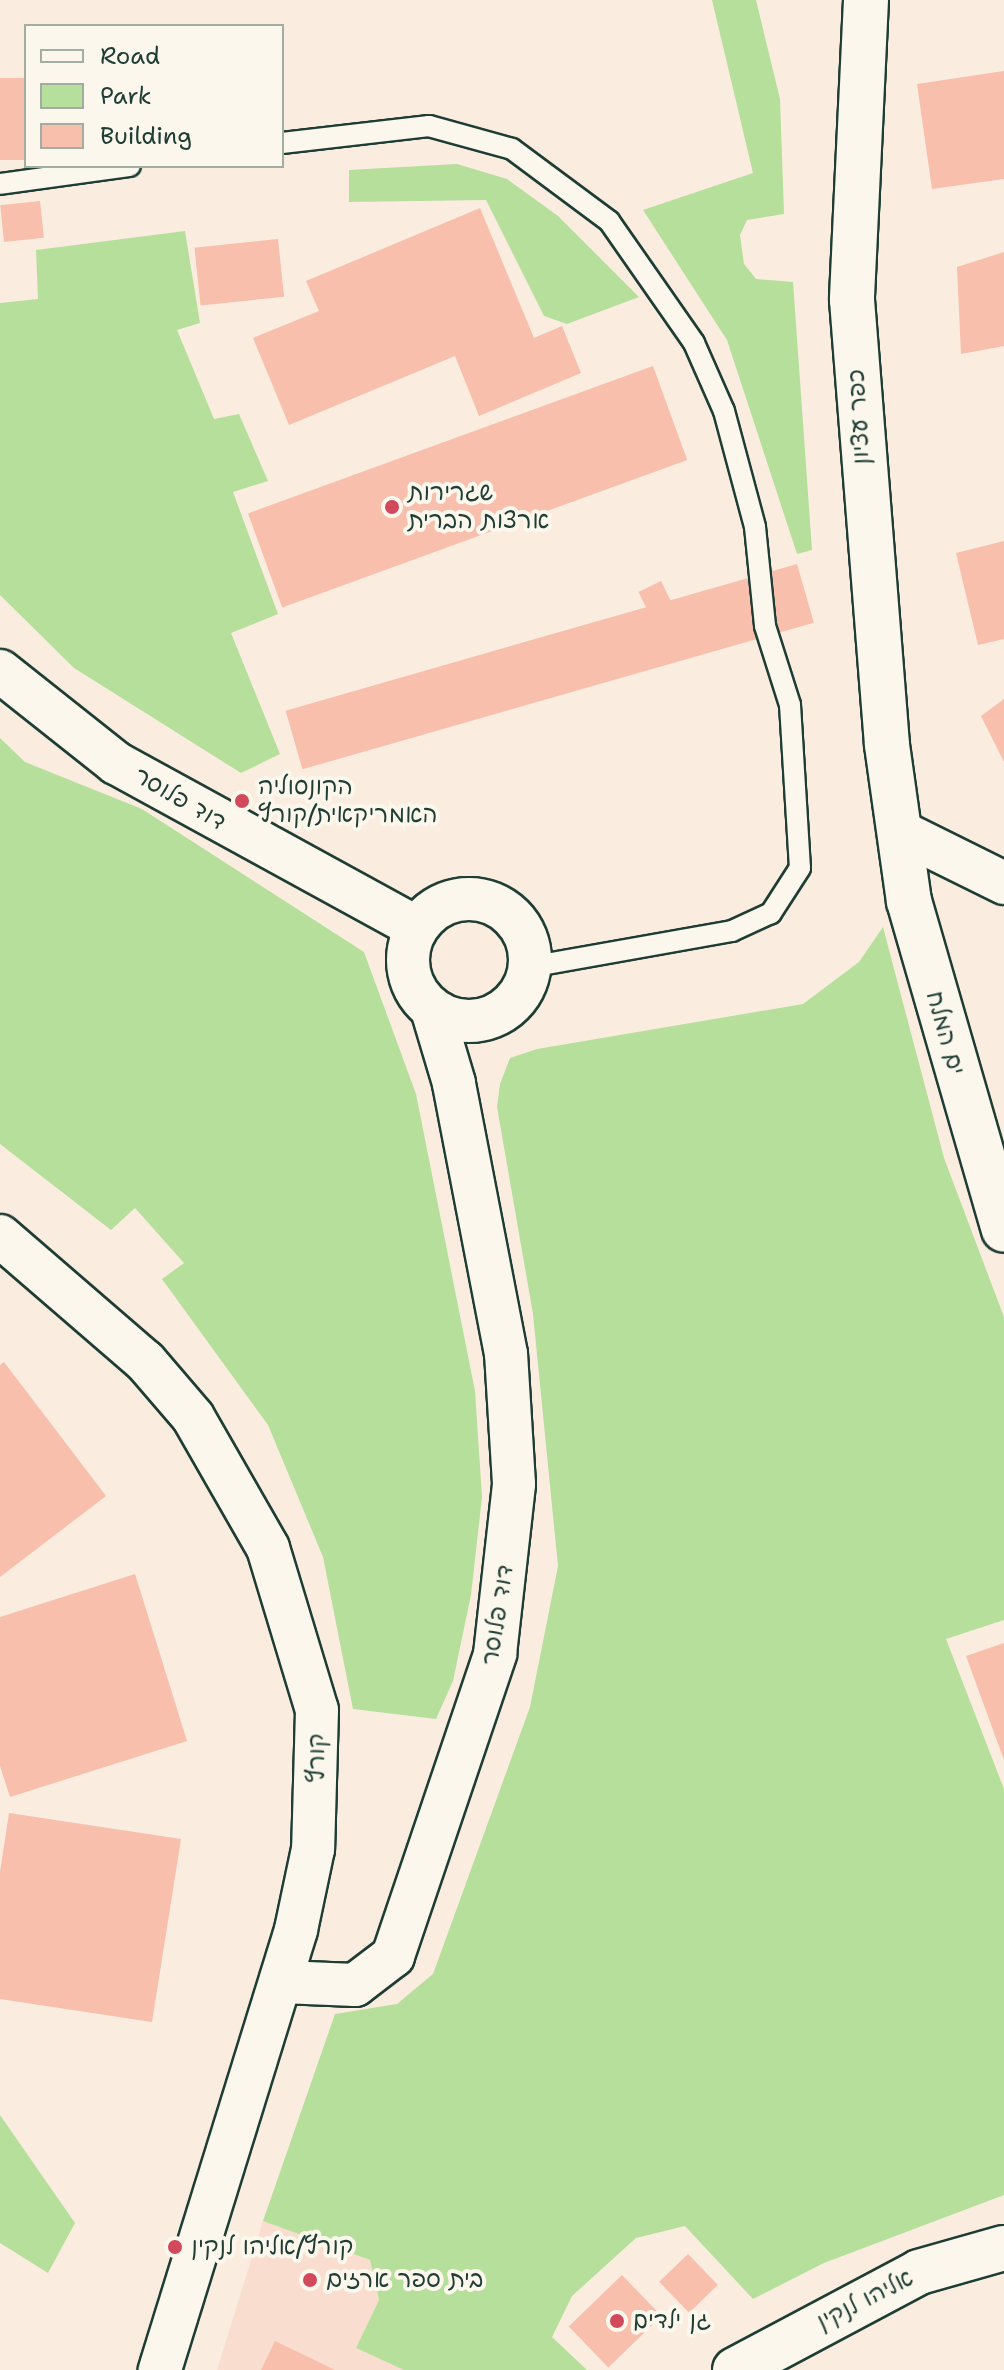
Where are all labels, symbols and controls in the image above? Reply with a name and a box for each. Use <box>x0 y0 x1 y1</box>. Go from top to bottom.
legend <box>24 24 284 168</box>
text: Road <box>100 40 160 72</box>
text: Park <box>100 80 152 112</box>
text: Building <box>100 120 192 152</box>
street label: כפר עציון <box>842 368 876 466</box>
place label: שגרירות ארצות הברית <box>408 479 549 535</box>
marker: שגרירות ארצות הברית <box>383 498 401 516</box>
street label: דוד פלוסר <box>129 761 231 837</box>
place label: הקונסוליה האמריקאית/קורץ <box>258 773 438 829</box>
marker: הקונסוליה האמריקאית/קורץ <box>233 792 251 810</box>
street label: ים המלח <box>919 988 971 1078</box>
street label: דוד פלוסר <box>476 1563 520 1667</box>
street label: קורץ <box>303 1733 331 1783</box>
place label: קורץ/אליהו לנקין <box>191 2233 353 2261</box>
marker: קורץ/אליהו לנקין <box>166 2238 184 2256</box>
street label: אליהו לנקין <box>812 2263 918 2337</box>
place label: בית ספר ארזים <box>326 2266 483 2294</box>
marker: בית ספר ארזים <box>301 2271 319 2289</box>
place label: גן ילדים <box>633 2307 711 2335</box>
marker: גן ילדים <box>608 2312 626 2330</box>

